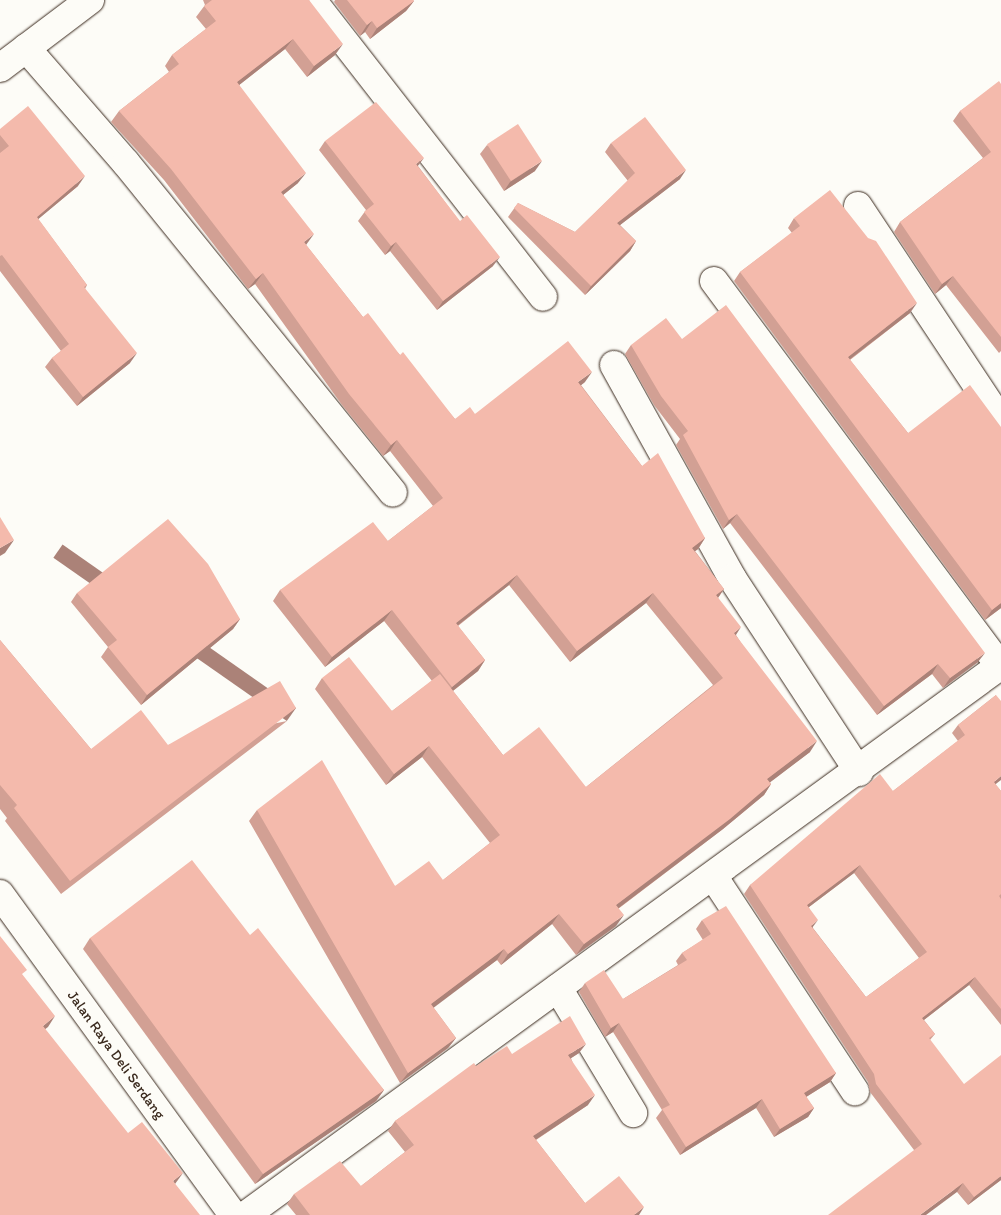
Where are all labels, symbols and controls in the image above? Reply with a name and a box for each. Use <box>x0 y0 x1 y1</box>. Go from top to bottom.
street label: Jalan Raya Deli Serdang <box>63 987 169 1123</box>

